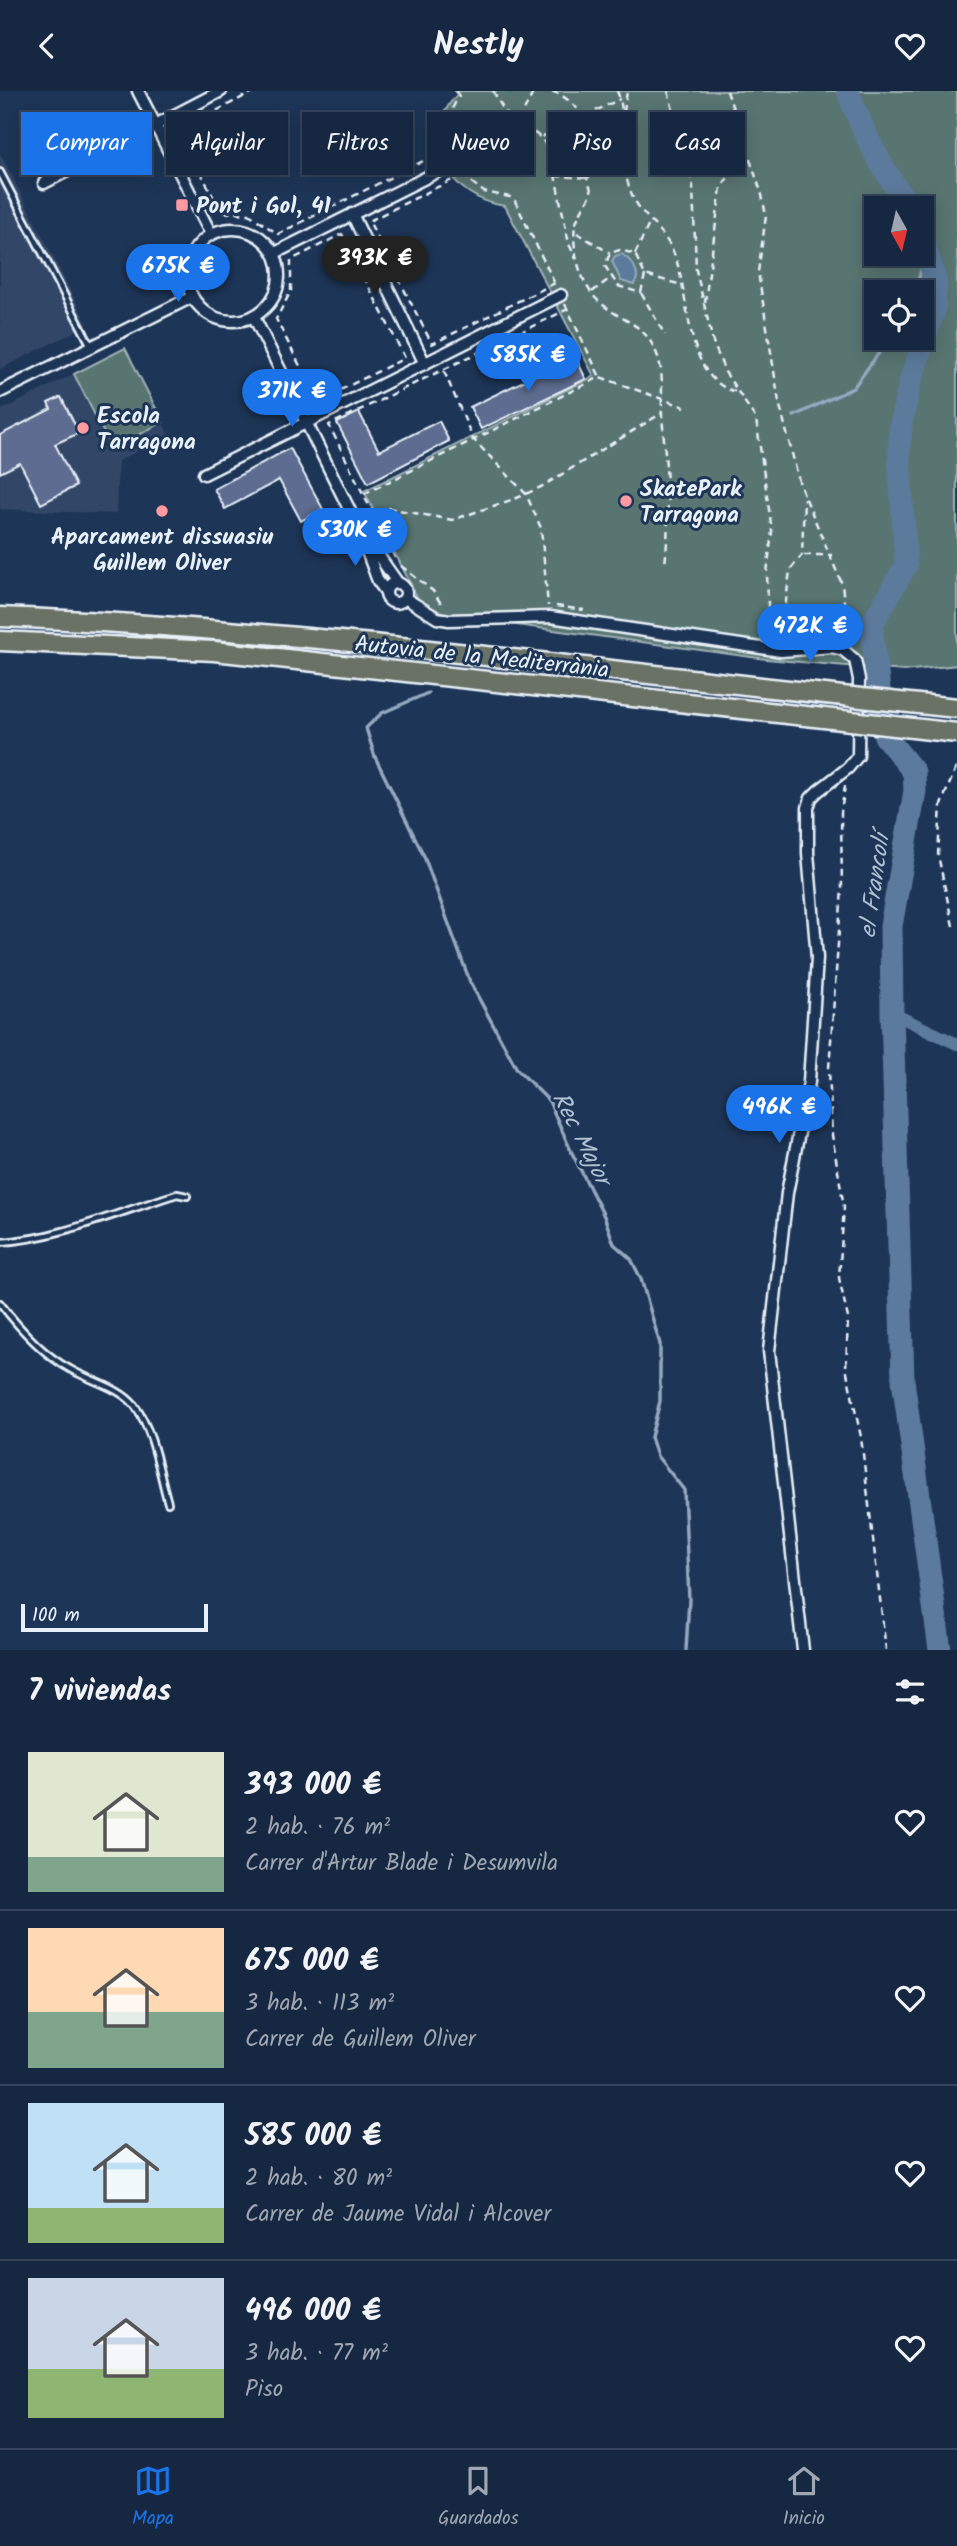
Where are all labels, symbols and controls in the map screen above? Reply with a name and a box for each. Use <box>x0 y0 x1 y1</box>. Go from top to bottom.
text: Nestly <box>433 20 524 71</box>
icon: back <box>28 27 66 65</box>
icon: heart <box>891 27 929 65</box>
chip: Comprar <box>21 112 152 175</box>
chip: Alquilar <box>166 112 288 175</box>
chip: Filtros <box>302 112 413 175</box>
chip: Nuevo <box>427 112 534 175</box>
chip: Piso <box>548 112 636 175</box>
chip: Casa <box>650 112 745 175</box>
place label: Pont i Gol, 41 <box>196 189 331 225</box>
north arrow <box>864 196 934 266</box>
map controls <box>864 196 934 350</box>
marker: Pont i Gol, 41 <box>174 197 190 213</box>
pin: 393K € <box>318 237 432 296</box>
text: 393K € <box>338 241 412 277</box>
pin: 675K € <box>121 245 235 304</box>
text: 675K € <box>142 249 214 285</box>
button: locate <box>864 280 934 350</box>
pin: 585K € <box>471 334 585 393</box>
text: 585K € <box>491 338 565 374</box>
pin: 371K € <box>235 369 349 429</box>
text: 371K € <box>258 374 326 410</box>
place label: Escola Tarragona <box>97 399 196 461</box>
marker: Escola Tarragona <box>75 420 91 436</box>
place label: SkatePark Tarragona <box>640 472 742 534</box>
marker: SkatePark Tarragona <box>618 493 634 509</box>
marker: Aparcament dissuasiu Guillem Oliver <box>154 503 170 519</box>
pin: 530K € <box>298 509 412 568</box>
text: 530K € <box>318 513 392 549</box>
place label: Aparcament dissuasiu Guillem Oliver <box>51 520 274 582</box>
pin: 472K € <box>753 605 867 664</box>
text: 472K € <box>773 609 847 645</box>
street label: Autovia de la Mediterrània <box>353 627 611 689</box>
water label: el Francolí <box>849 824 903 940</box>
water label: Rec Major <box>541 1085 623 1197</box>
pin: 496K € <box>722 1086 836 1145</box>
text: 496K € <box>742 1090 816 1126</box>
scale bar <box>21 1601 208 1633</box>
text: 100 m <box>32 1601 80 1631</box>
text: 7 viviendas <box>28 1668 171 1716</box>
icon: filters <box>891 1673 929 1711</box>
text: 393 000 € <box>245 1762 381 1810</box>
icon: home <box>84 1780 168 1864</box>
icon: heart <box>891 1803 929 1841</box>
text: 2 hab. · 76 m² <box>245 1810 390 1846</box>
text: Carrer d'Artur Blade i Desumvila <box>245 1846 558 1882</box>
text: 675 000 € <box>245 1938 379 1986</box>
icon: home <box>84 1956 168 2040</box>
icon: heart <box>891 1979 929 2017</box>
text: 3 hab. · 113 m² <box>245 1986 394 2022</box>
text: Carrer de Guillem Oliver <box>245 2022 476 2058</box>
text: 585 000 € <box>245 2113 381 2161</box>
icon: home <box>84 2131 168 2215</box>
icon: heart <box>891 2154 929 2192</box>
text: 2 hab. · 80 m² <box>245 2161 392 2197</box>
text: Carrer de Jaume Vidal i Alcover <box>245 2197 551 2233</box>
text: 496 000 € <box>245 2288 381 2336</box>
icon: home <box>84 2306 168 2390</box>
icon: heart <box>891 2329 929 2367</box>
text: 3 hab. · 77 m² <box>245 2336 388 2372</box>
text: Piso <box>245 2372 283 2408</box>
tab: Mapa <box>132 2462 174 2534</box>
tab: Guardados <box>438 2462 519 2534</box>
tab: Inicio <box>783 2462 825 2534</box>

